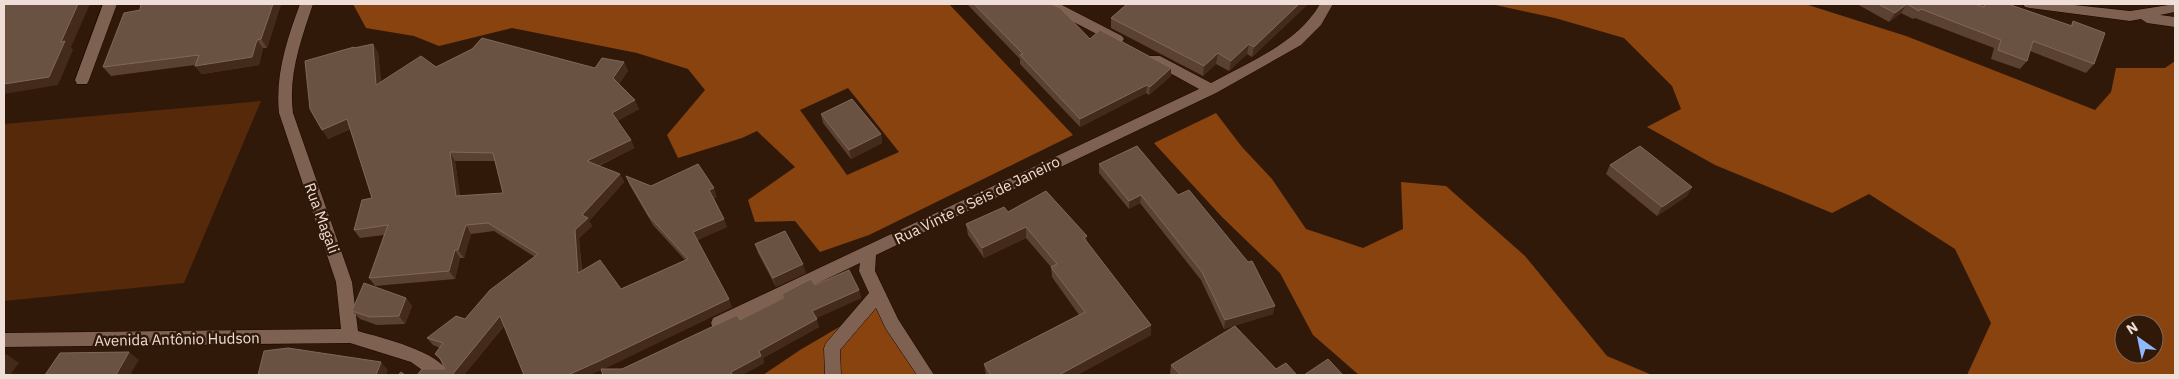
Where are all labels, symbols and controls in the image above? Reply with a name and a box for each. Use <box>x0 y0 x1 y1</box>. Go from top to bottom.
street label: Rua Vinte e Seis de Janeiro <box>891 152 1063 248</box>
street label: Rua Magali <box>300 180 344 256</box>
north arrow <box>2114 314 2164 364</box>
text: N <box>2123 318 2141 338</box>
street label: Avenida Antônio Hudson <box>94 328 260 350</box>

